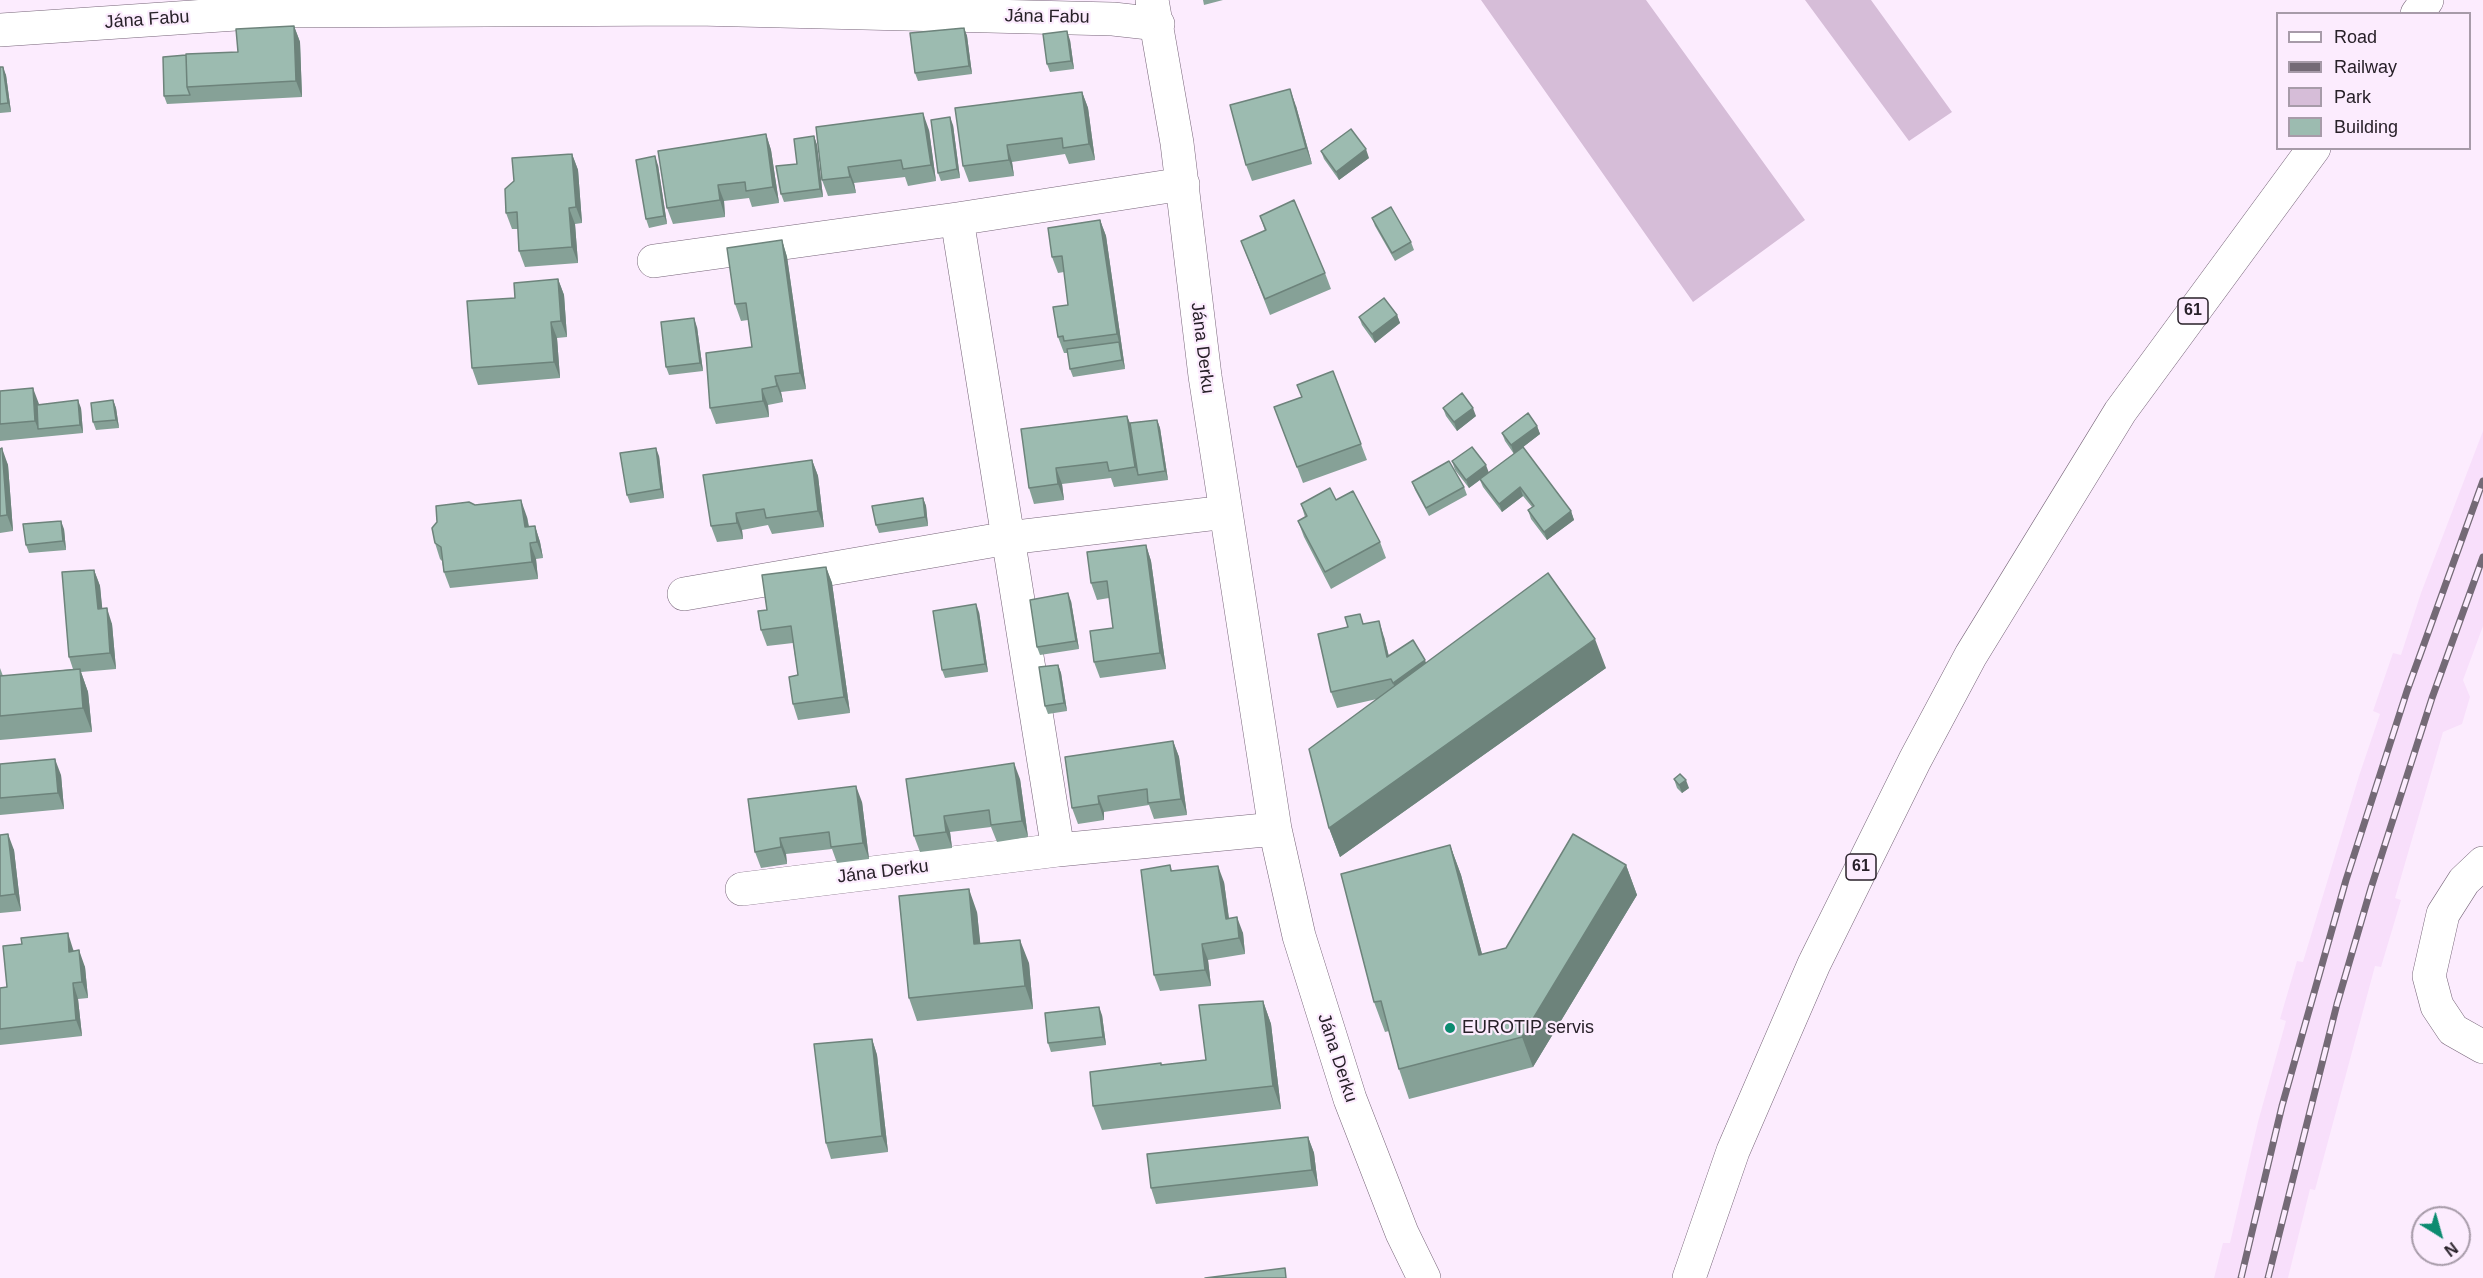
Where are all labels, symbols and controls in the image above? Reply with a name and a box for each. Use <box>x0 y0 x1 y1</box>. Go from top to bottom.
street label: Jána Fabu <box>1004 5 1090 29</box>
street label: Jána Fabu <box>104 6 190 34</box>
legend <box>2276 12 2471 150</box>
text: Road <box>2334 27 2377 47</box>
text: Railway <box>2334 57 2397 77</box>
text: Park <box>2334 87 2371 107</box>
text: Building <box>2334 117 2398 137</box>
road number: 61 <box>2178 298 2208 324</box>
street label: Jána Derku <box>1186 301 1218 395</box>
road number: 61 <box>1846 854 1876 880</box>
street label: Jána Derku <box>836 856 930 888</box>
street label: Jána Derku <box>1313 1011 1361 1105</box>
place label: EUROTIP servis <box>1462 1017 1594 1039</box>
marker: EUROTIP servis <box>1443 1021 1457 1035</box>
north arrow <box>2411 1206 2471 1266</box>
text: N <box>2441 1239 2461 1259</box>

